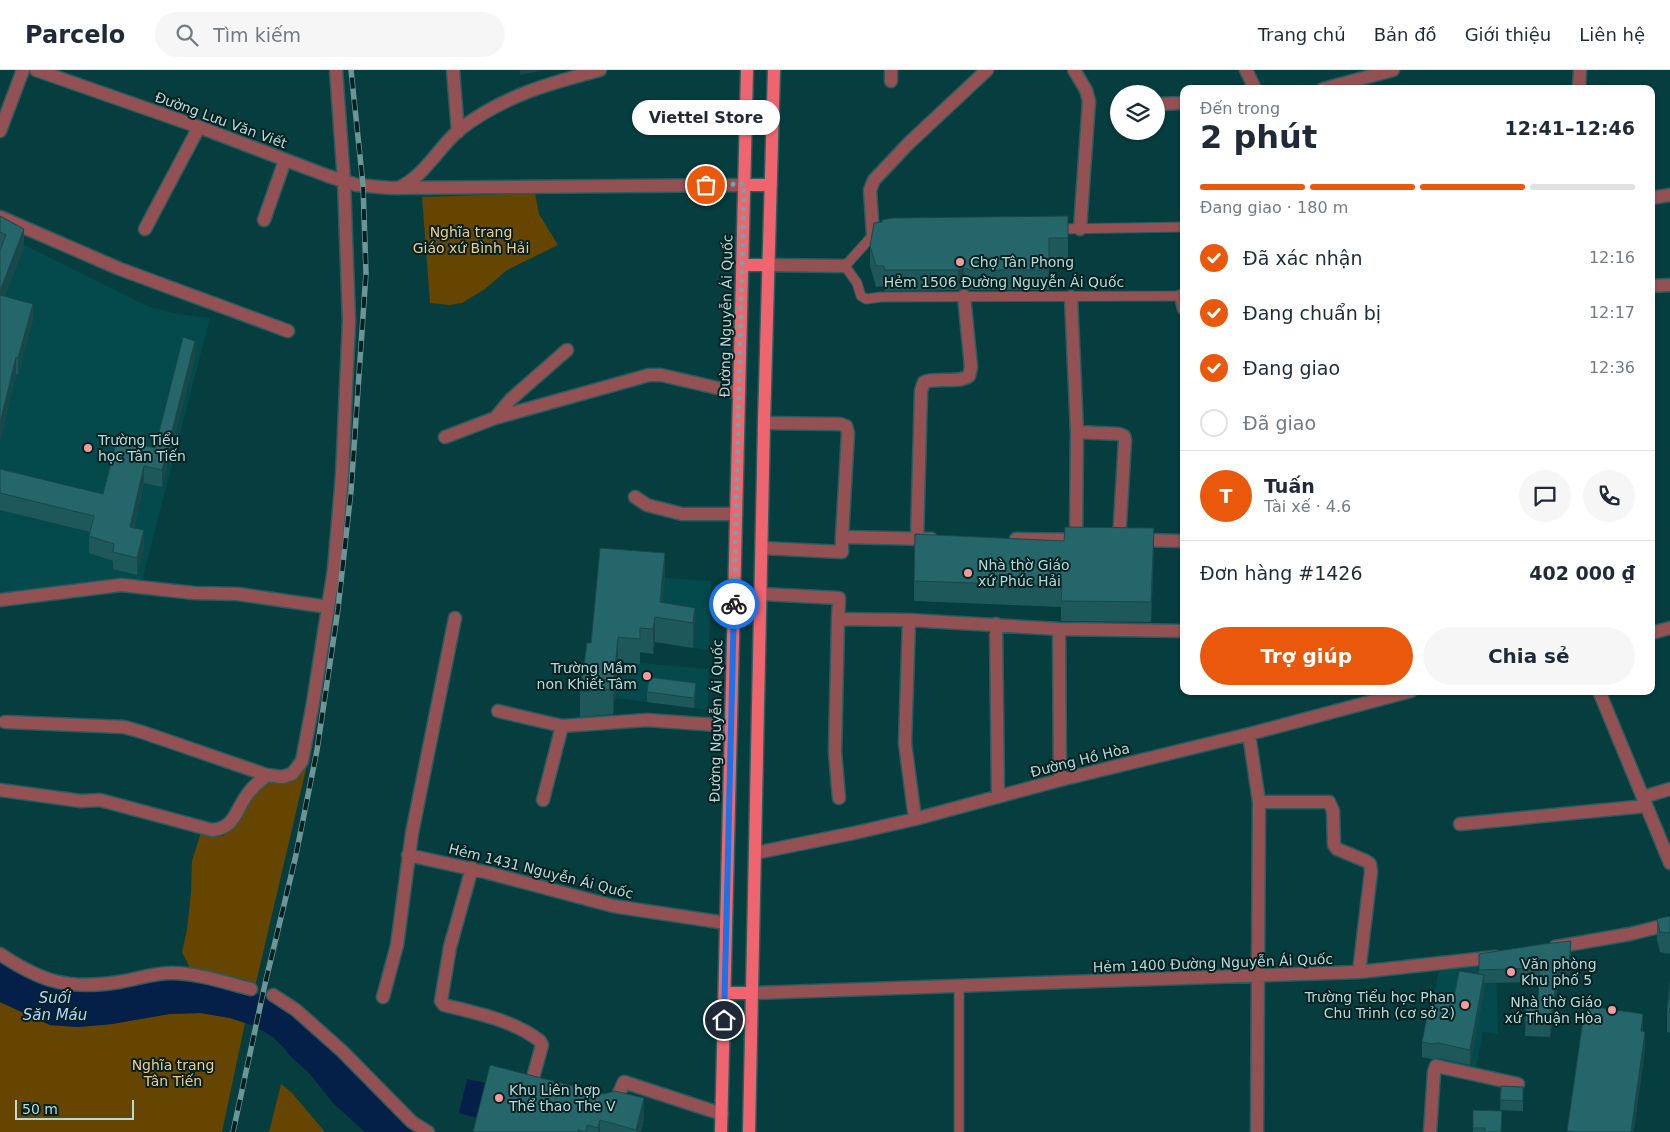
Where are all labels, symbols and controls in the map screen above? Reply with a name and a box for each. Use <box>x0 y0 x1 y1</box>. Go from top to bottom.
search box <box>155 12 505 57</box>
text: Parcelo <box>25 21 125 49</box>
icon: search <box>173 21 201 49</box>
text: Tìm kiếm <box>213 24 301 46</box>
text: Trang chủ <box>1258 24 1346 45</box>
text: Bản đồ <box>1374 24 1437 45</box>
text: Giới thiệu <box>1465 24 1551 45</box>
text: Liên hệ <box>1579 24 1645 45</box>
map controls <box>1110 85 1165 140</box>
button: layers <box>1110 85 1165 140</box>
street label: Đường Lưu Văn Viết <box>153 89 290 152</box>
text: Đến trong <box>1200 99 1280 118</box>
callout: Viettel Store <box>632 100 780 135</box>
text: Viettel Store <box>649 108 763 127</box>
text: 12:41–12:46 <box>1505 117 1635 139</box>
text: 2 phút <box>1200 118 1317 156</box>
pin <box>685 164 727 206</box>
icon: bag <box>692 171 720 199</box>
text: Đang giao · 180 m <box>1200 198 1348 217</box>
park label: Nghĩa trang Giáo xứ Bình Hải <box>413 224 529 256</box>
street label: Đường Nguyễn Ái Quốc <box>717 234 735 398</box>
icon: check <box>1200 244 1228 272</box>
text: Đã xác nhận <box>1243 247 1363 269</box>
text: 12:16 <box>1589 248 1635 267</box>
place label: Chợ Tân Phong <box>970 254 1074 270</box>
marker: Chợ Tân Phong <box>954 256 966 268</box>
street label: Hẻm 1506 Đường Nguyễn Ái Quốc <box>884 274 1124 290</box>
icon: check <box>1200 299 1228 327</box>
text: Đang chuẩn bị <box>1243 302 1381 324</box>
text: 12:17 <box>1589 303 1635 322</box>
icon: check <box>1200 354 1228 382</box>
text: Đang giao <box>1243 357 1340 379</box>
text: 12:36 <box>1589 358 1635 377</box>
text: Đã giao <box>1243 412 1316 434</box>
place label: Trường Tiểu học Tân Tiến <box>97 432 186 464</box>
marker: Trường Tiểu học Tân Tiến <box>82 442 94 454</box>
button: chat <box>1519 470 1571 522</box>
button: phone <box>1583 470 1635 522</box>
text: Tuấn <box>1264 475 1315 497</box>
text: T <box>1220 485 1232 507</box>
text: Tài xế · 4.6 <box>1264 497 1351 516</box>
place label: Nhà thờ Giáo xứ Phúc Hải <box>978 557 1070 589</box>
text: Đơn hàng #1426 <box>1200 562 1363 584</box>
text: 402 000 ₫ <box>1529 562 1635 584</box>
marker: Nhà thờ Giáo xứ Phúc Hải <box>962 567 974 579</box>
courier <box>709 579 759 629</box>
icon: bike <box>720 590 748 618</box>
button: Trợ giúp <box>1200 627 1413 685</box>
button: Chia sẻ <box>1423 627 1635 685</box>
street label: Đường Nguyễn Ái Quốc <box>707 639 725 803</box>
place label: Trường Mầm non Khiết Tâm <box>537 660 637 692</box>
marker: Trường Mầm non Khiết Tâm <box>641 670 653 682</box>
street label: Đường Hồ Hòa <box>1029 740 1131 780</box>
street label: Hẻm 1431 Nguyễn Ái Quốc <box>447 840 635 902</box>
street label: Hẻm 1400 Đường Nguyễn Ái Quốc <box>1093 951 1333 975</box>
place label: Văn phòng Khu phố 5 <box>1521 956 1597 988</box>
marker: Văn phòng Khu phố 5 <box>1505 966 1517 978</box>
water label: Suối Săn Máu <box>23 989 87 1024</box>
place label: Trường Tiểu học Phan Chu Trinh (cơ sở 2) <box>1304 989 1455 1021</box>
place label: Nhà thờ Giáo xứ Thuận Hòa <box>1505 994 1602 1026</box>
pin <box>703 999 745 1041</box>
marker: Trường Tiểu học Phan Chu Trinh (cơ sở 2) <box>1459 999 1471 1011</box>
marker: Nhà thờ Giáo xứ Thuận Hòa <box>1606 1004 1618 1016</box>
icon: home <box>710 1006 738 1034</box>
park label: Nghĩa trang Tân Tiến <box>132 1057 214 1089</box>
place label: Khu Liên hợp Thể thao The V <box>508 1082 616 1114</box>
marker: Khu Liên hợp Thể thao The V <box>493 1092 505 1104</box>
scale bar <box>15 1097 134 1120</box>
text: 50 m <box>22 1101 58 1117</box>

